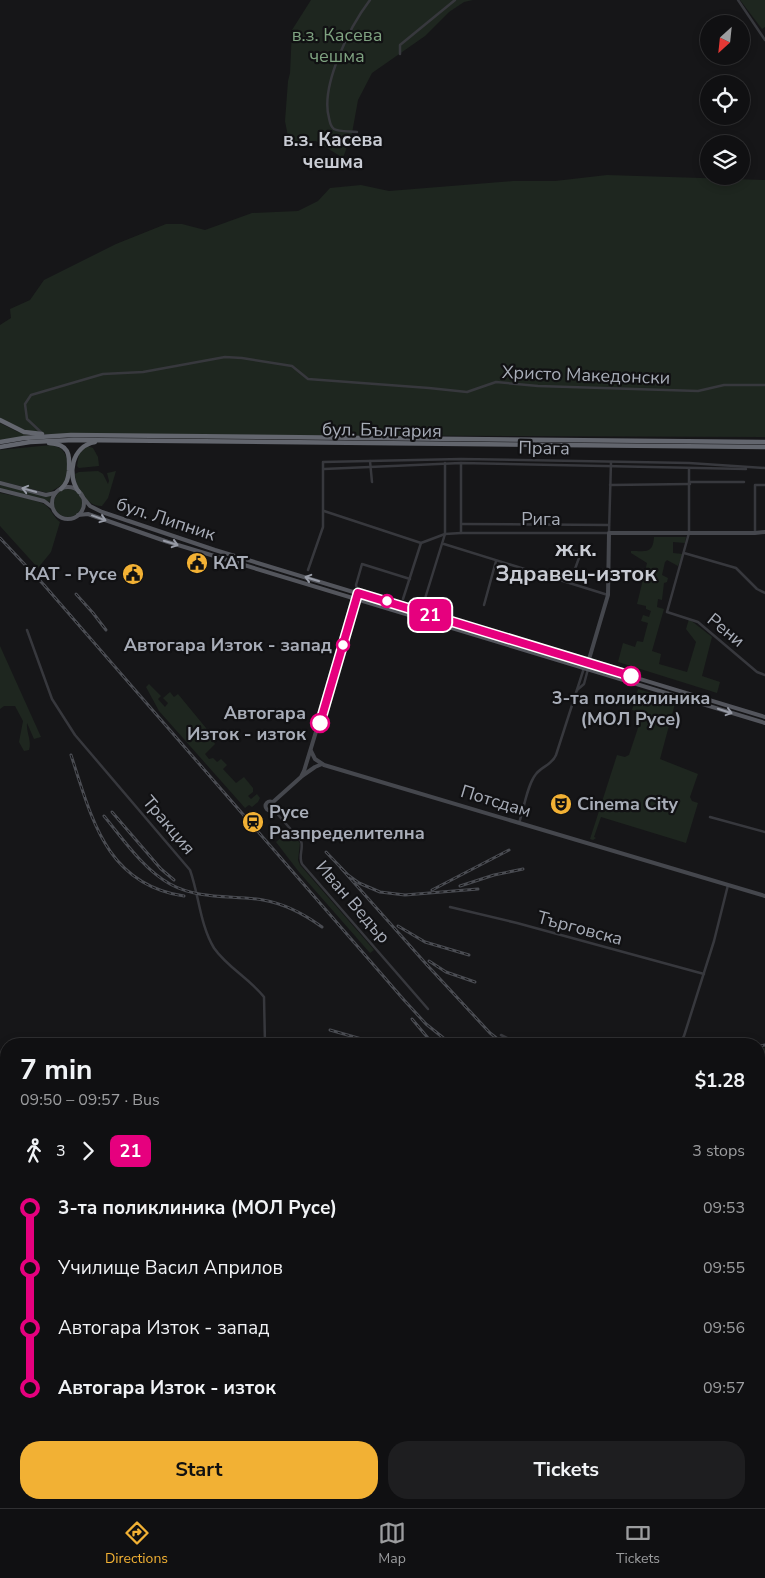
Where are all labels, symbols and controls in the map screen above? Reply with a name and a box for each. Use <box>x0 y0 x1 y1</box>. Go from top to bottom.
north arrow <box>700 15 750 65</box>
map controls <box>700 15 750 185</box>
park label: в.з. Касева чешма <box>292 23 382 68</box>
button: locate <box>700 75 750 125</box>
district label: в.з. Касева чешма <box>283 127 383 175</box>
button: layers <box>700 135 750 185</box>
street label: Христо Македонски <box>501 360 671 390</box>
street label: бул. България <box>322 417 442 443</box>
street label: Прага <box>518 436 570 460</box>
one-way arrow <box>21 485 37 494</box>
street label: бул. Липник <box>113 492 219 546</box>
street label: Рига <box>521 507 561 531</box>
one-way arrow <box>91 514 107 523</box>
district label: ж.к. Здравец-изток <box>495 534 657 589</box>
one-way arrow <box>163 539 178 548</box>
public building icon: КАТ <box>185 551 209 575</box>
place label: КАТ <box>213 551 249 575</box>
place label: КАТ - Русе <box>24 562 117 586</box>
public building icon: КАТ - Русе <box>121 562 145 586</box>
one-way arrow <box>304 573 320 583</box>
unlabelled marker <box>380 594 394 608</box>
line badge: 21 <box>408 599 452 631</box>
text: 21 <box>419 603 441 627</box>
street label: Рени <box>702 607 750 653</box>
place label: Автогара Изток - запад <box>124 633 332 657</box>
marker: Автогара Изток - запад <box>336 638 350 652</box>
marker: 3-та поликлиника (МОЛ Русе) <box>621 666 641 686</box>
place label: 3-та поликлиника (МОЛ Русе) <box>552 686 710 731</box>
place label: Автогара Изток - изток <box>187 701 307 746</box>
one-way arrow <box>717 707 733 716</box>
marker: Автогара Изток - изток <box>310 713 330 733</box>
street label: Потсдам <box>458 779 534 823</box>
street label: Тракция <box>137 790 201 860</box>
theatre icon: Cinema City <box>549 792 573 816</box>
place label: Cinema City <box>577 792 678 816</box>
place label: Русе Разпределителна <box>269 800 425 845</box>
station icon: Русе Разпределителна <box>241 810 265 834</box>
street label: Иван Ведър <box>310 855 396 949</box>
street label: Търговска <box>535 905 625 951</box>
text: 7 min <box>20 1051 92 1089</box>
text: $1.28 <box>695 1068 745 1094</box>
text: 09:50 – 09:57 · Bus <box>20 1089 160 1111</box>
icon: walk <box>20 1137 48 1165</box>
icon: forward <box>74 1137 102 1165</box>
text: 21 <box>120 1139 141 1163</box>
text: 3 <box>56 1140 66 1162</box>
text: 3 stops <box>692 1140 745 1162</box>
text: 3-та поликлиника (МОЛ Русе) <box>58 1195 337 1221</box>
text: 09:53 <box>703 1197 745 1219</box>
text: Училище Васил Априлов <box>58 1255 283 1281</box>
text: 09:55 <box>703 1257 745 1279</box>
text: Автогара Изток - запад <box>58 1315 269 1341</box>
text: 09:56 <box>703 1317 745 1339</box>
text: Автогара Изток - изток <box>58 1375 276 1401</box>
text: 09:57 <box>703 1377 745 1399</box>
button: Start <box>20 1441 378 1499</box>
button: Tickets <box>388 1441 745 1499</box>
tab: Directions <box>105 1519 168 1568</box>
tab: Map <box>378 1519 406 1568</box>
tab: Tickets <box>616 1519 660 1568</box>

